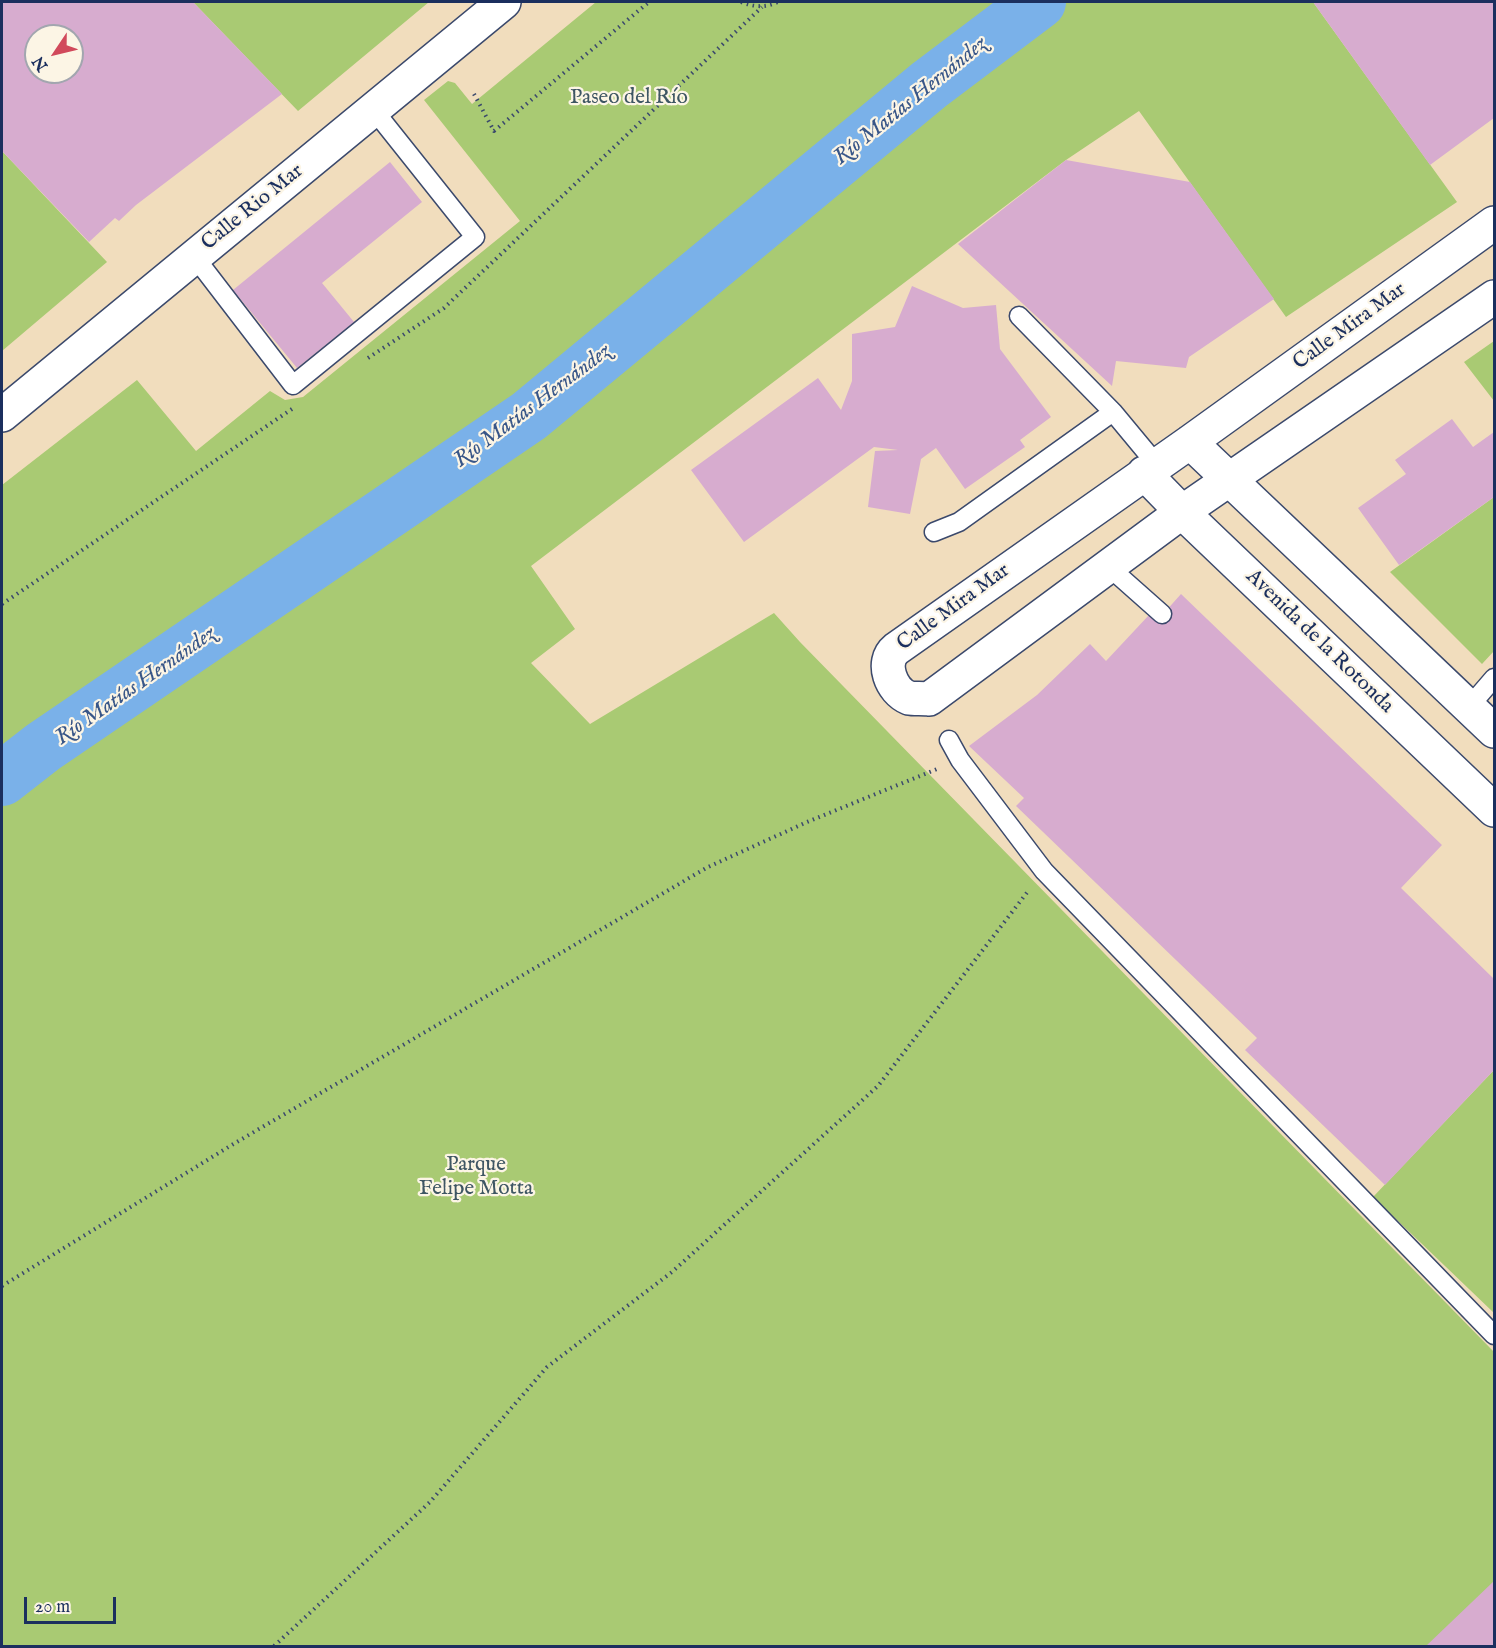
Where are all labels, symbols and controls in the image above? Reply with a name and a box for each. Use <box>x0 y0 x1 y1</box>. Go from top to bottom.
north arrow <box>24 24 84 84</box>
water label: Río Matías Hernández <box>829 32 993 172</box>
text: N <box>29 52 53 75</box>
park label: Paseo del Río <box>570 86 688 112</box>
street label: Calle Rio Mar <box>197 159 309 257</box>
street label: Calle Mira Mar <box>1289 278 1411 376</box>
water label: Río Matías Hernández <box>449 339 617 475</box>
street label: Calle Mira Mar <box>893 559 1015 657</box>
street label: Avenida de la Rotonda <box>1240 565 1398 719</box>
water label: Río Matías Hernández <box>51 622 221 752</box>
park label: Parque Felipe Motta <box>419 1153 533 1203</box>
scale bar <box>27 1585 118 1623</box>
text: 20 m <box>35 1596 70 1619</box>

